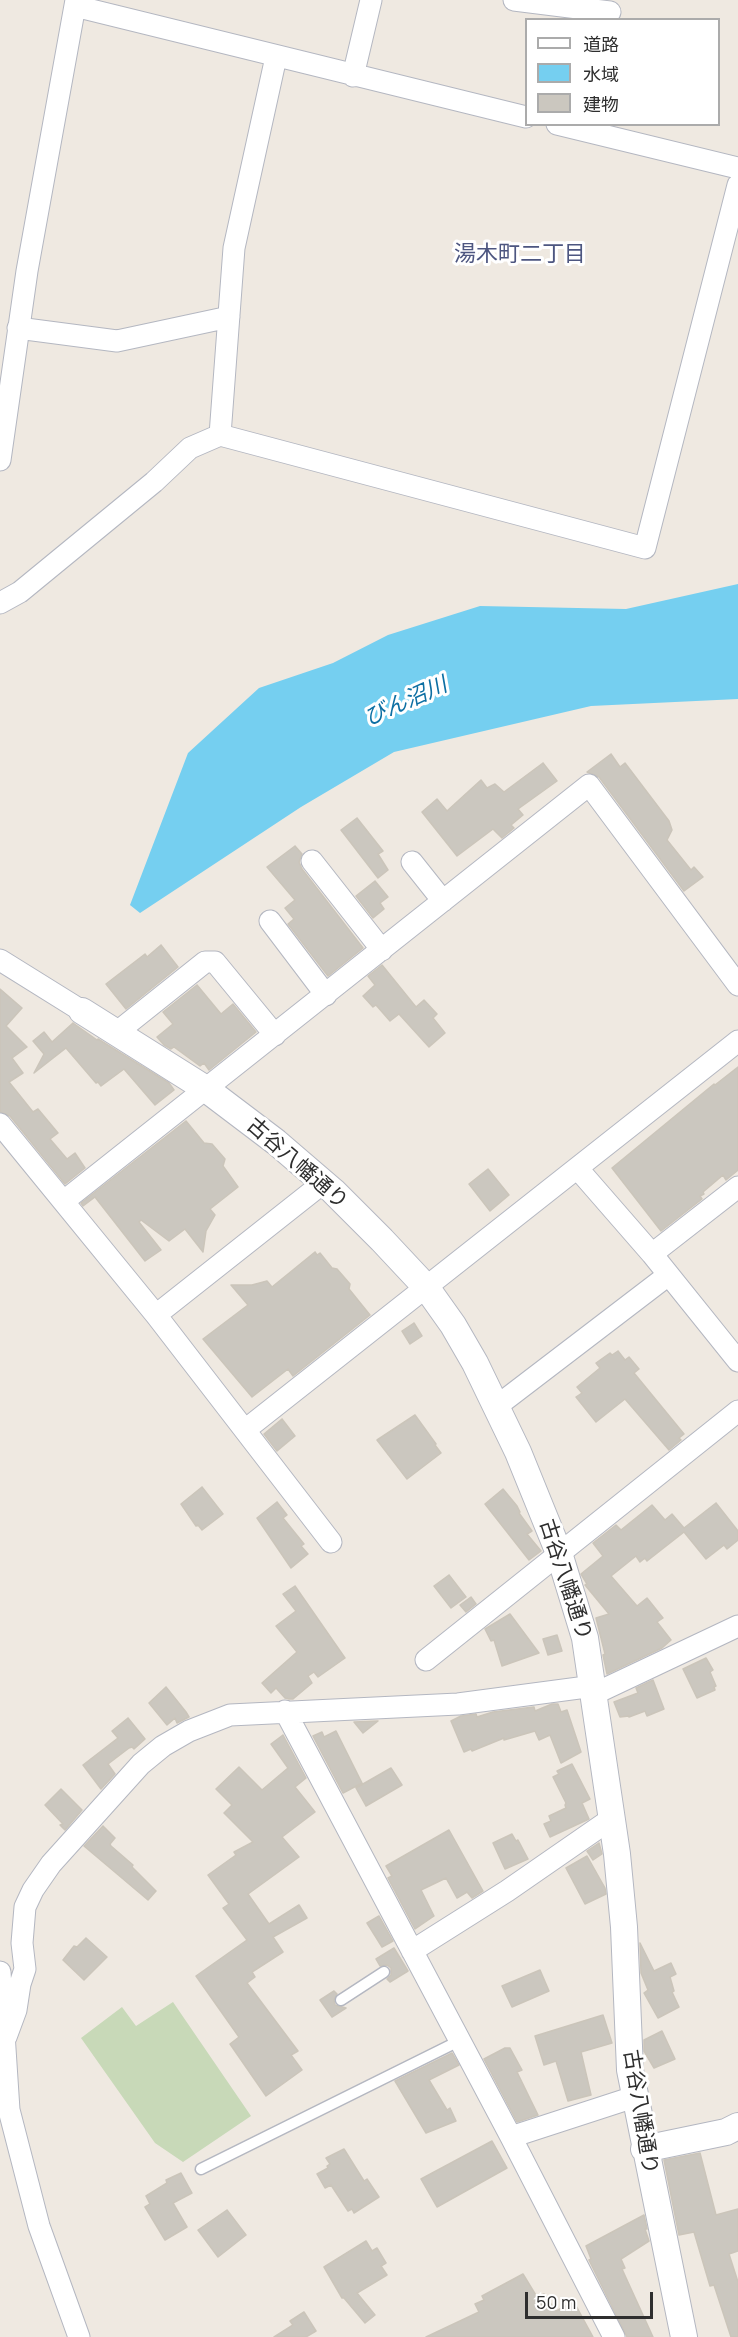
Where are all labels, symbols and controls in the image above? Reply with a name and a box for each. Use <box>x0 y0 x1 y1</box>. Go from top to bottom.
legend <box>525 18 720 126</box>
text: 道路 <box>583 32 619 56</box>
text: 水域 <box>583 62 619 86</box>
text: 建物 <box>583 92 619 116</box>
district label: 湯木町二丁目 <box>454 242 586 268</box>
water label: びん沼川 <box>360 672 452 732</box>
street label: 古谷八幡通り <box>241 1113 353 1215</box>
street label: 古谷八幡通り <box>534 1516 596 1644</box>
street label: 古谷八幡通り <box>618 2048 662 2176</box>
scale bar <box>528 2280 656 2318</box>
text: 50 m <box>536 2290 576 2314</box>

